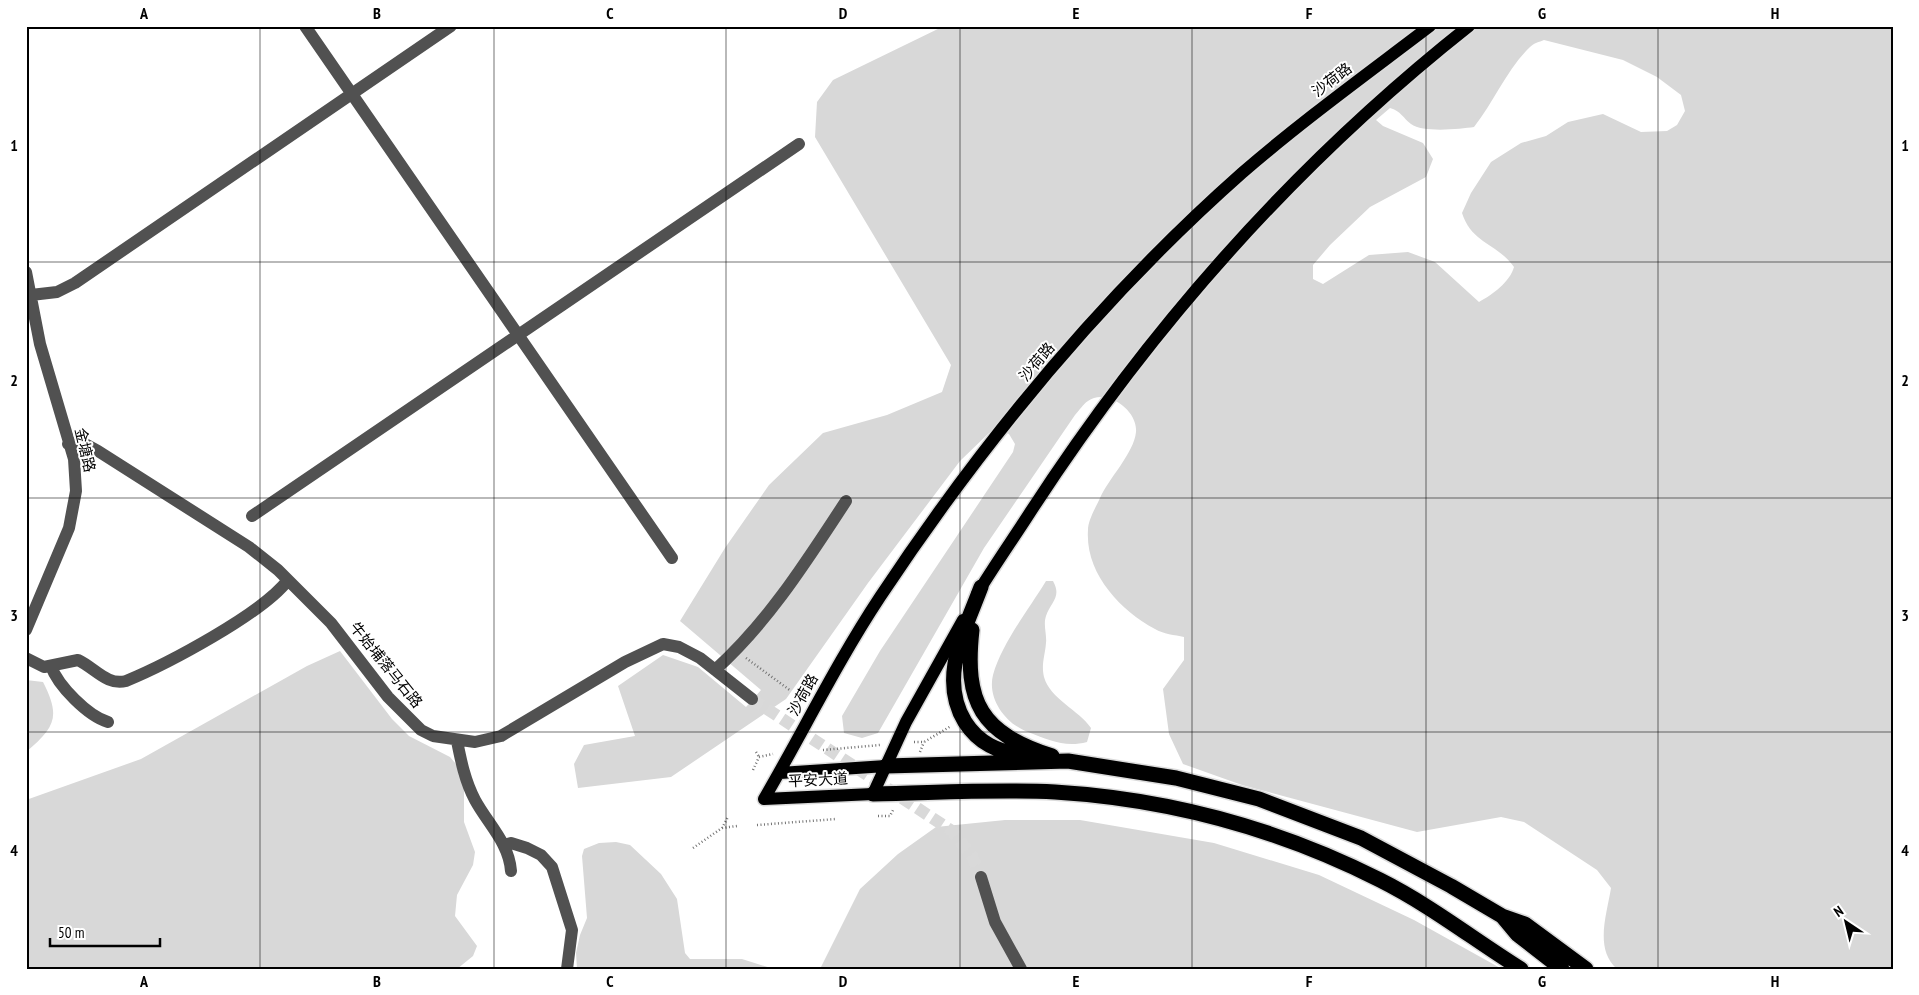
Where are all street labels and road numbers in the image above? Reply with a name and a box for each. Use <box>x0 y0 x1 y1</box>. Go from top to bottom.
street label: 沙荷路 <box>1308 58 1355 101</box>
street label: 沙荷路 <box>1015 338 1058 385</box>
street label: 金塘路 <box>71 426 100 474</box>
street label: 牛始埔落马石路 <box>346 618 427 711</box>
street label: 沙荷路 <box>783 670 822 719</box>
street label: 平安大道 <box>788 768 848 791</box>

